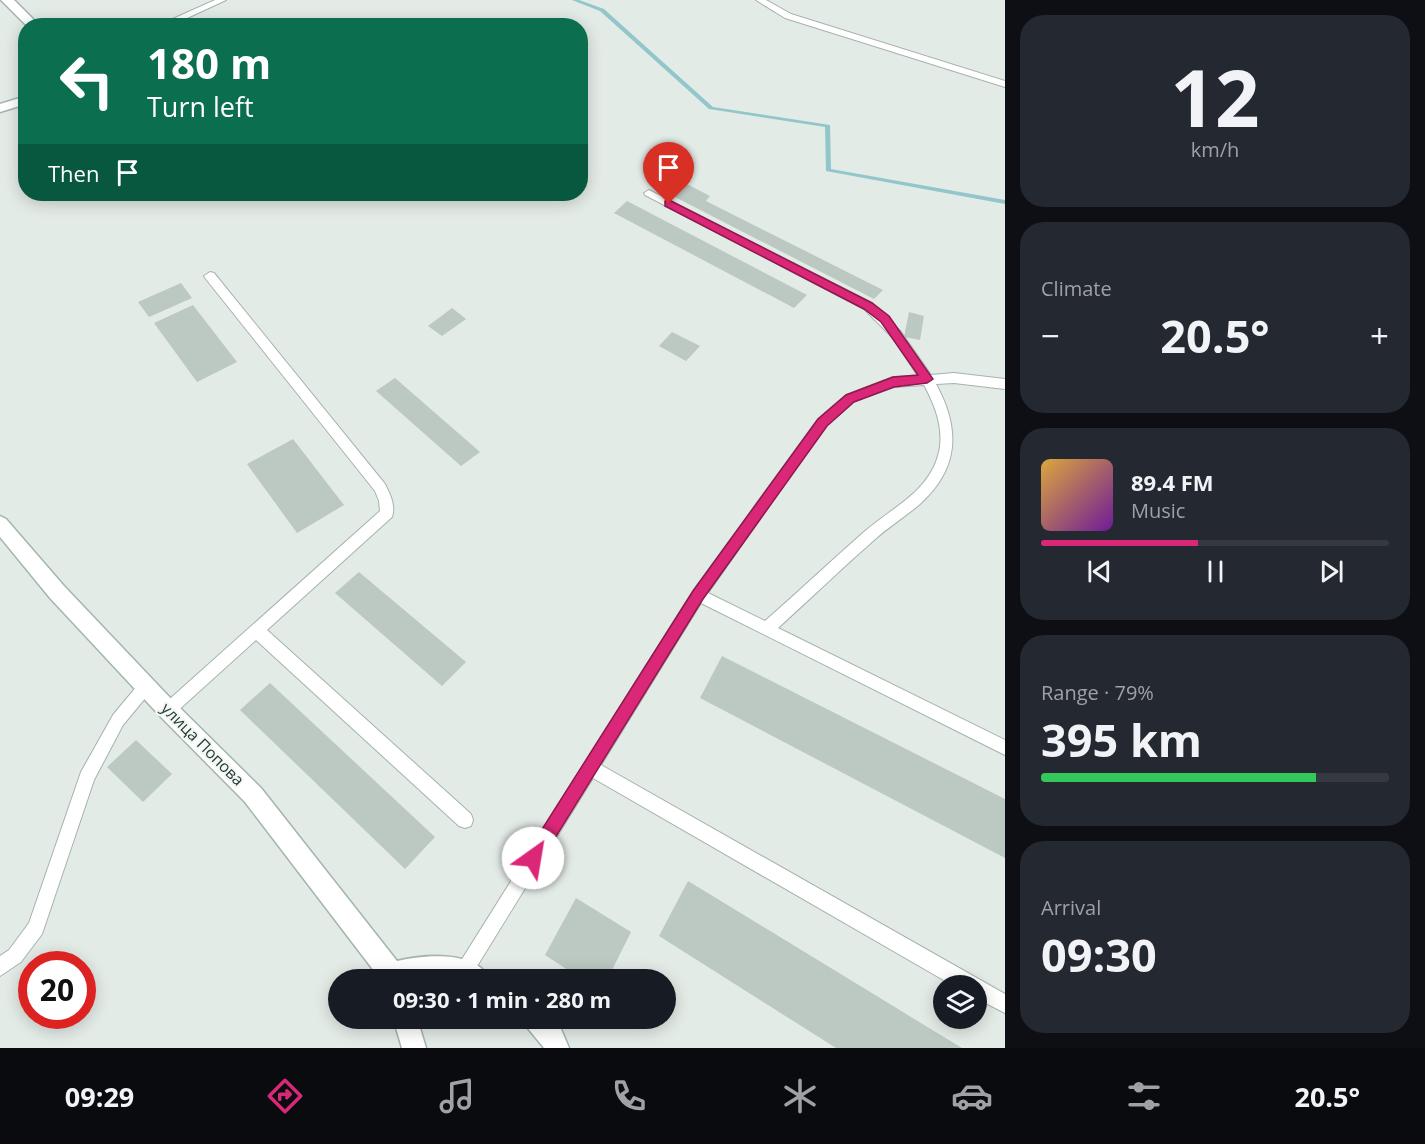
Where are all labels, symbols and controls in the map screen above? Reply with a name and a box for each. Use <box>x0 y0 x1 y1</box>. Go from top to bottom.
text: 180 m <box>147 34 271 91</box>
icon: left <box>48 42 126 120</box>
text: 12 <box>1170 44 1260 150</box>
text: Turn left <box>147 88 254 125</box>
text: km/h <box>1191 136 1239 163</box>
pin <box>643 142 694 204</box>
icon: arrive <box>652 151 685 184</box>
icon: arrive <box>111 156 144 189</box>
text: Then <box>48 158 99 188</box>
text: Climate <box>1041 275 1112 302</box>
text: 20.5° <box>1160 305 1270 366</box>
text: − <box>1041 313 1060 358</box>
text: + <box>1370 313 1389 358</box>
text: 89.4 FM <box>1131 467 1214 497</box>
text: Music <box>1131 497 1185 524</box>
icon: previous <box>1083 555 1116 588</box>
icon: pause <box>1199 555 1232 588</box>
icon: next <box>1315 555 1348 588</box>
text: Range · 79% <box>1041 679 1154 706</box>
street label: улица Попова <box>157 698 249 790</box>
text: 395 km <box>1041 709 1202 770</box>
position arrow <box>501 826 565 890</box>
text: Arrival <box>1041 894 1101 921</box>
text: 09:30 <box>1041 924 1157 985</box>
speed limit sign: 20 <box>18 951 96 1029</box>
map controls <box>933 975 987 1029</box>
button: layers <box>933 975 987 1029</box>
text: 09:30 · 1 min · 280 m <box>393 984 611 1014</box>
icon: directions <box>264 1075 306 1117</box>
icon: music <box>436 1075 478 1117</box>
icon: phone <box>608 1075 650 1117</box>
icon: climate <box>779 1075 821 1117</box>
icon: car <box>951 1075 993 1117</box>
icon: filters <box>1123 1075 1165 1117</box>
text: 09:29 <box>65 1078 134 1115</box>
text: 20.5° <box>1294 1078 1360 1115</box>

